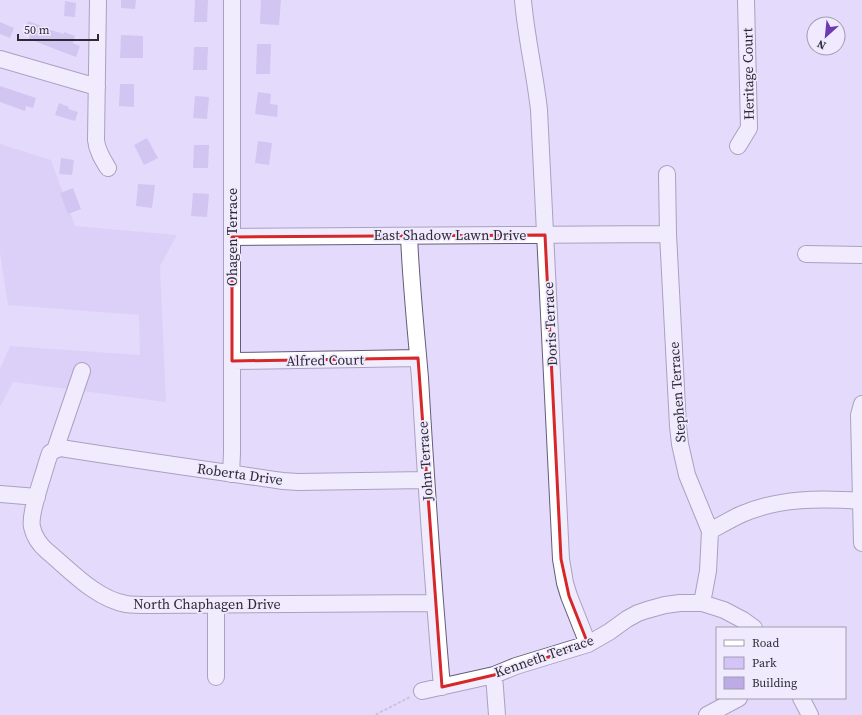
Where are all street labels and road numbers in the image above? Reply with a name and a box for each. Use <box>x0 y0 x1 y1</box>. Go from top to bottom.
street label: Heritage Court <box>737 27 759 120</box>
street label: Ohagen Terrace <box>222 188 242 286</box>
street label: East Shadow Lawn Drive <box>374 225 527 245</box>
street label: Doris Terrace <box>538 281 562 367</box>
street label: Stephen Terrace <box>664 341 690 443</box>
street label: Alfred Court <box>286 349 365 371</box>
street label: John Terrace <box>412 421 438 502</box>
street label: Roberta Drive <box>196 458 284 490</box>
street label: North Chaphagen Drive <box>133 594 281 614</box>
street label: Kenneth Terrace <box>492 630 596 682</box>

